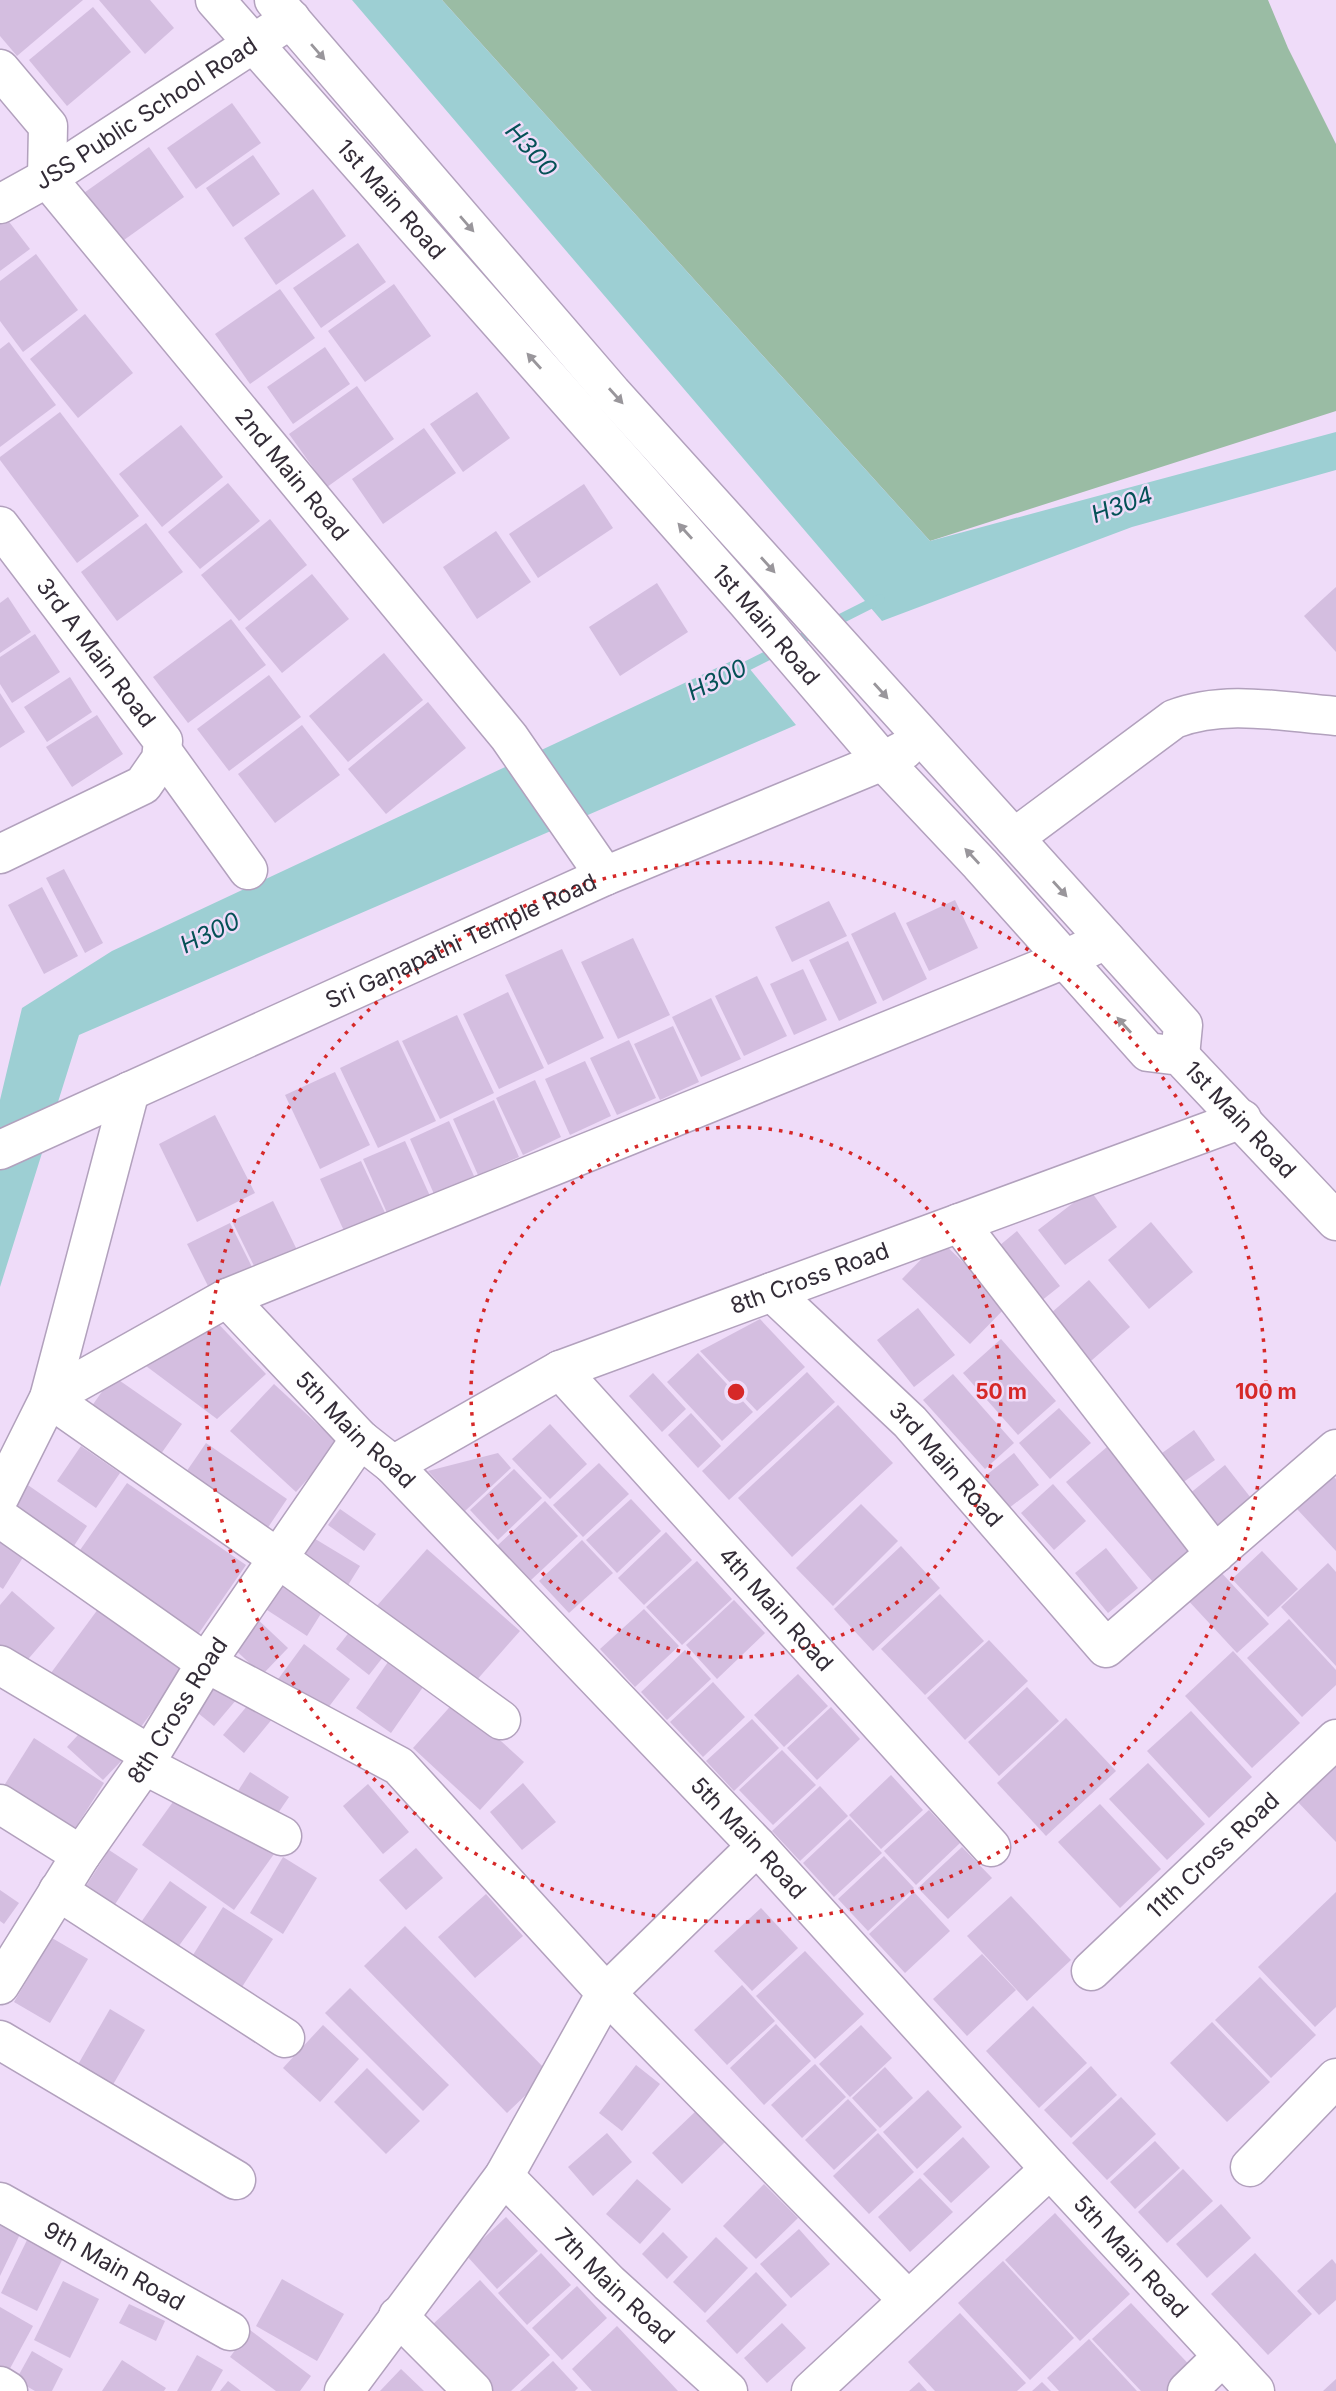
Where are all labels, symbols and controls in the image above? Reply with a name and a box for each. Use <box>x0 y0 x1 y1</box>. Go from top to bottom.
street label: JSS Public School Road <box>30 31 262 196</box>
one-way arrow <box>310 43 325 60</box>
water label: H300 <box>500 117 563 183</box>
street label: 1st Main Road <box>331 134 451 265</box>
one-way arrow <box>459 215 475 233</box>
one-way arrow <box>526 352 542 370</box>
one-way arrow <box>607 387 623 404</box>
street label: 2nd Main Road <box>229 403 355 546</box>
water label: H304 <box>1087 480 1157 529</box>
one-way arrow <box>677 523 693 540</box>
one-way arrow <box>760 556 776 574</box>
street label: 1st Main Road <box>706 559 826 691</box>
street label: 3rd A Main Road <box>30 572 162 733</box>
water label: H300 <box>682 653 751 706</box>
one-way arrow <box>873 682 888 699</box>
one-way arrow <box>964 847 980 865</box>
street label: Sri Ganapathi Temple Road <box>321 868 601 1015</box>
one-way arrow <box>1052 880 1068 898</box>
water label: H300 <box>175 906 244 959</box>
one-way arrow <box>1116 1016 1132 1034</box>
street label: 1st Main Road <box>1178 1055 1302 1184</box>
street label: 8th Cross Road <box>726 1236 893 1320</box>
street label: 5th Main Road <box>289 1365 421 1494</box>
text: 50 m <box>975 1379 1027 1404</box>
text: 100 m <box>1235 1379 1297 1404</box>
centre of rings <box>724 1380 748 1404</box>
street label: 3rd Main Road <box>883 1396 1009 1533</box>
street label: 4th Main Road <box>713 1541 839 1677</box>
street label: 8th Cross Road <box>121 1632 233 1789</box>
street label: 5th Main Road <box>685 1771 812 1905</box>
street label: 11th Cross Road <box>1141 1786 1285 1925</box>
street label: 5th Main Road <box>1067 2190 1194 2323</box>
street label: 9th Main Road <box>39 2215 190 2317</box>
street label: 7th Main Road <box>549 2222 680 2350</box>

